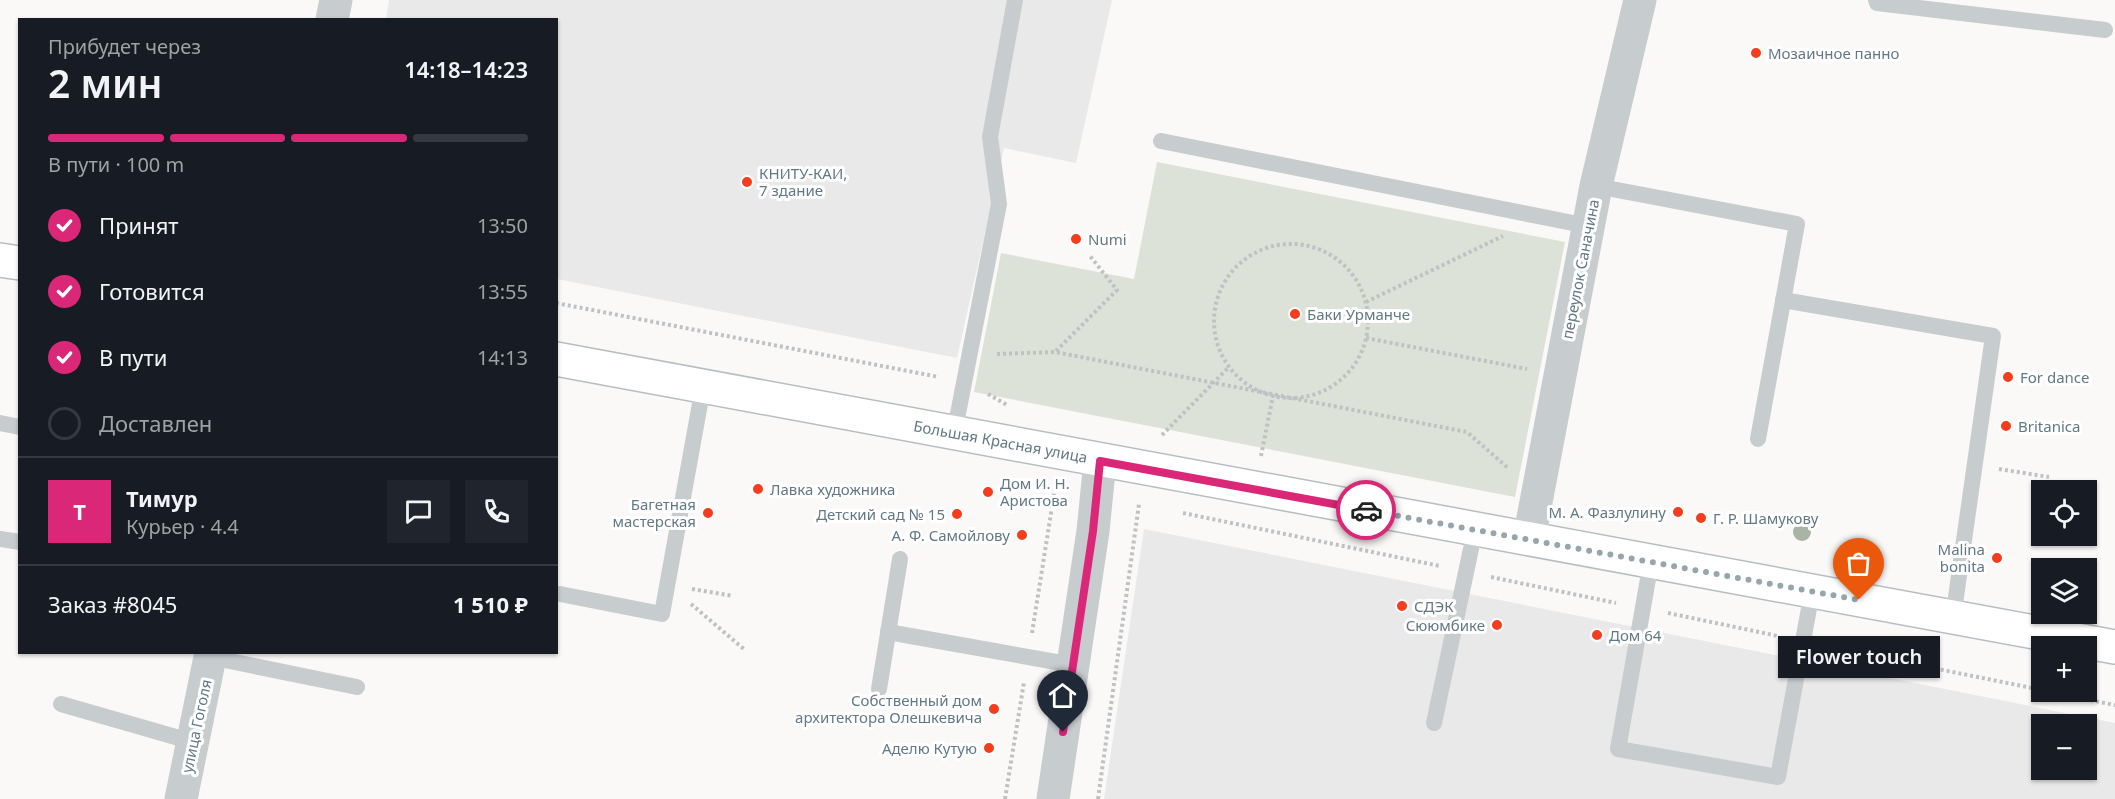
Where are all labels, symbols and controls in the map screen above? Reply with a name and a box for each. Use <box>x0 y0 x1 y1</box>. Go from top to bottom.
text: Прибудет через <box>48 33 201 60</box>
place label: Мозаичное панно <box>1768 43 1899 63</box>
marker: Мозаичное панно <box>1749 46 1763 60</box>
text: 14:18–14:23 <box>404 54 528 84</box>
text: 2 мин <box>48 56 163 109</box>
text: В пути · 100 m <box>48 151 184 178</box>
place label: КНИТУ-КАИ, 7 здание <box>759 163 847 200</box>
marker: КНИТУ-КАИ, 7 здание <box>740 175 754 189</box>
street label: переулок Саначина <box>1557 197 1603 341</box>
icon: check <box>48 209 81 242</box>
text: Принят <box>99 210 179 240</box>
text: 13:50 <box>477 212 528 239</box>
place label: Numi <box>1088 229 1127 249</box>
marker: Numi <box>1069 232 1083 246</box>
icon: check <box>48 275 81 308</box>
text: Готовится <box>99 276 205 306</box>
text: 13:55 <box>477 278 528 305</box>
place label: Баки Урманче <box>1307 304 1410 324</box>
marker: Баки Урманче <box>1288 307 1302 321</box>
icon: check <box>48 341 81 374</box>
text: В пути <box>99 342 167 372</box>
text: 14:13 <box>477 344 528 371</box>
place label: For dance <box>2020 367 2090 387</box>
marker: For dance <box>2001 370 2015 384</box>
text: Доставлен <box>99 408 212 438</box>
street label: Большая Красная улица <box>912 415 1089 467</box>
place label: Britanica <box>2018 416 2080 436</box>
marker: Britanica <box>1999 419 2013 433</box>
place label: Дом И. Н. Аристова <box>1000 473 1070 510</box>
place label: Лавка художника <box>770 479 895 499</box>
button: chat <box>387 480 450 543</box>
button: phone <box>465 480 528 543</box>
courier <box>1336 480 1396 540</box>
map controls <box>2031 480 2097 780</box>
button: locate <box>2031 480 2097 546</box>
marker: Лавка художника <box>751 482 765 496</box>
text: Тимур <box>126 483 198 513</box>
marker: Дом И. Н. Аристова <box>981 485 995 499</box>
place label: Багетная мастерская <box>612 494 696 531</box>
icon: car <box>1350 494 1383 527</box>
text: Т <box>73 496 86 526</box>
place label: М. А. Фазлулину <box>1548 502 1666 522</box>
place label: Детский сад № 15 <box>816 504 945 524</box>
marker: М. А. Фазлулину <box>1671 505 1685 519</box>
marker: Багетная мастерская <box>701 506 715 520</box>
marker: Детский сад № 15 <box>950 507 964 521</box>
place label: Г. Р. Шамукову <box>1713 508 1819 528</box>
marker: Г. Р. Шамукову <box>1694 511 1708 525</box>
text: Курьер · 4.4 <box>126 513 239 540</box>
place label: А. Ф. Самойлову <box>892 525 1010 545</box>
marker: А. Ф. Самойлову <box>1015 528 1029 542</box>
pin <box>1833 538 1884 600</box>
place label: Malina bonita <box>1938 539 1985 576</box>
icon: bag <box>1842 547 1875 580</box>
marker: Malina bonita <box>1990 551 2004 565</box>
button: layers <box>2031 558 2097 624</box>
text: Заказ #8045 <box>48 589 177 619</box>
text: 1 510 ₽ <box>453 589 528 619</box>
place label: СДЭК <box>1414 596 1454 616</box>
marker: СДЭК <box>1395 599 1409 613</box>
place label: Сююмбике <box>1406 615 1485 635</box>
marker: Сююмбике <box>1490 618 1504 632</box>
place label: Дом 64 <box>1609 625 1662 645</box>
marker: Дом 64 <box>1590 628 1604 642</box>
callout: Flower touch <box>1778 636 1940 678</box>
button: + <box>2031 636 2097 702</box>
text: Flower touch <box>1796 643 1922 670</box>
pin <box>1037 670 1088 732</box>
street label: улица Гоголя <box>176 677 216 775</box>
icon: home <box>1046 679 1079 712</box>
place label: Собственный дом архитектора Олешкевича <box>795 690 982 727</box>
marker: Собственный дом архитектора Олешкевича <box>987 702 1001 716</box>
button: − <box>2031 714 2097 780</box>
place label: Аделю Кутую <box>882 738 977 758</box>
marker: Аделю Кутую <box>982 741 996 755</box>

